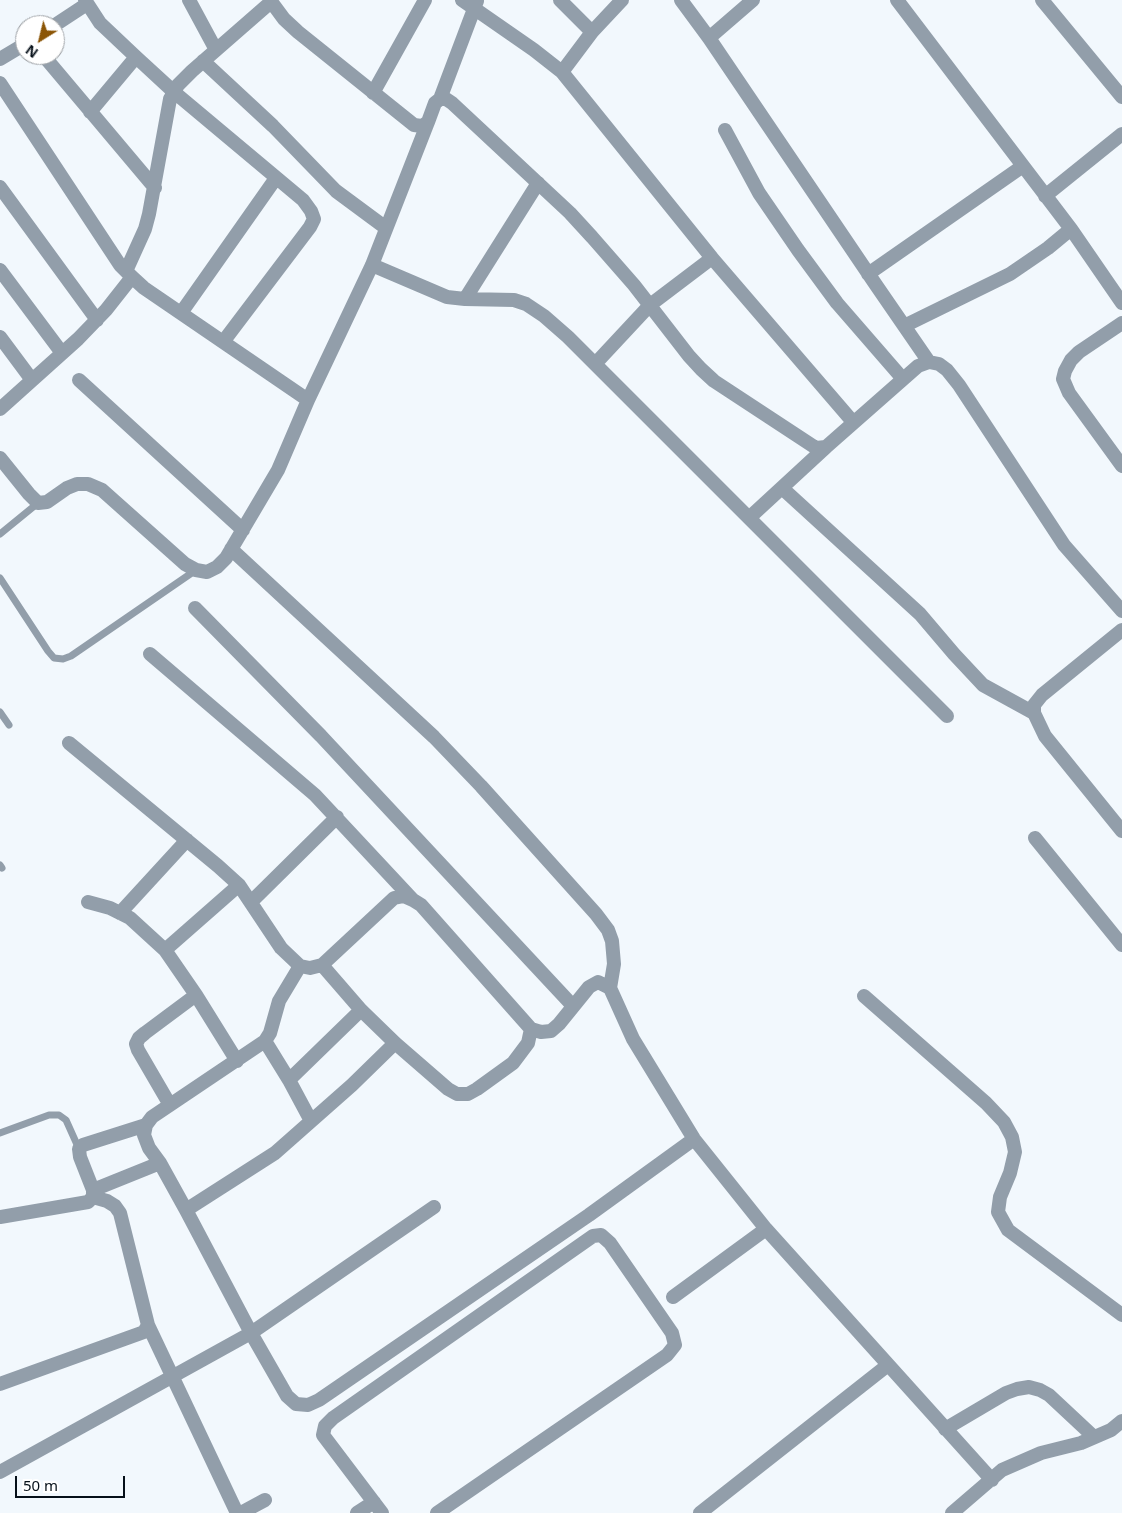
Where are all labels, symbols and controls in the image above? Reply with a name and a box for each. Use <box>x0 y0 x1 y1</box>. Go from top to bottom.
north arrow <box>15 15 65 65</box>
text: N <box>21 41 42 63</box>
scale bar <box>18 1466 128 1498</box>
text: 50 m <box>23 1475 58 1495</box>

